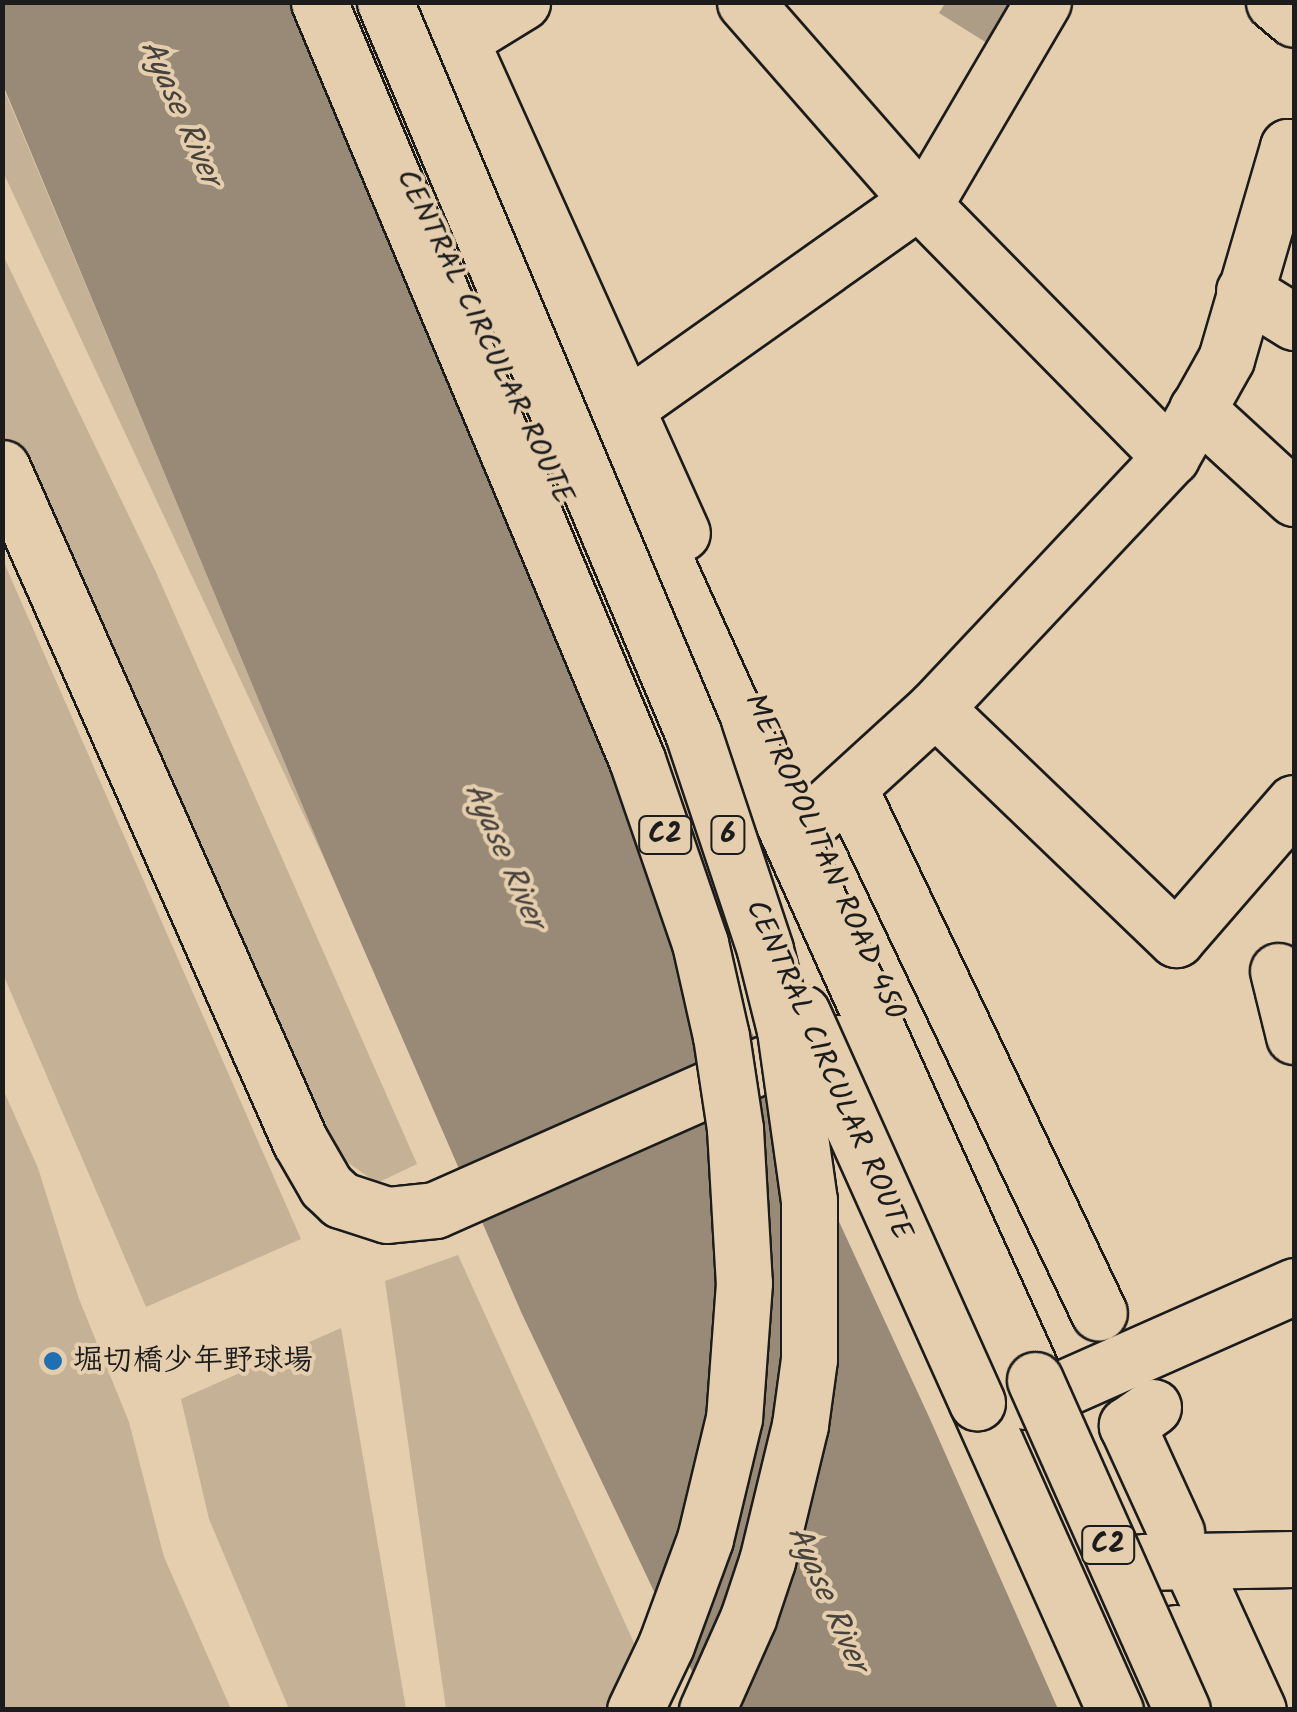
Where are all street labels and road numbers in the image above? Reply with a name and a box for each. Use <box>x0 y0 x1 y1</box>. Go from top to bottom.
street label: CENTRAL CIRCULAR ROUTE <box>387 164 581 510</box>
street label: METROPOLITAN ROAD 450 <box>736 688 912 1026</box>
road number: C2 <box>638 812 692 858</box>
road number: 6 <box>708 812 748 858</box>
street label: CENTRAL CIRCULAR ROUTE <box>737 894 919 1246</box>
road number: C2 <box>1080 1522 1136 1568</box>

